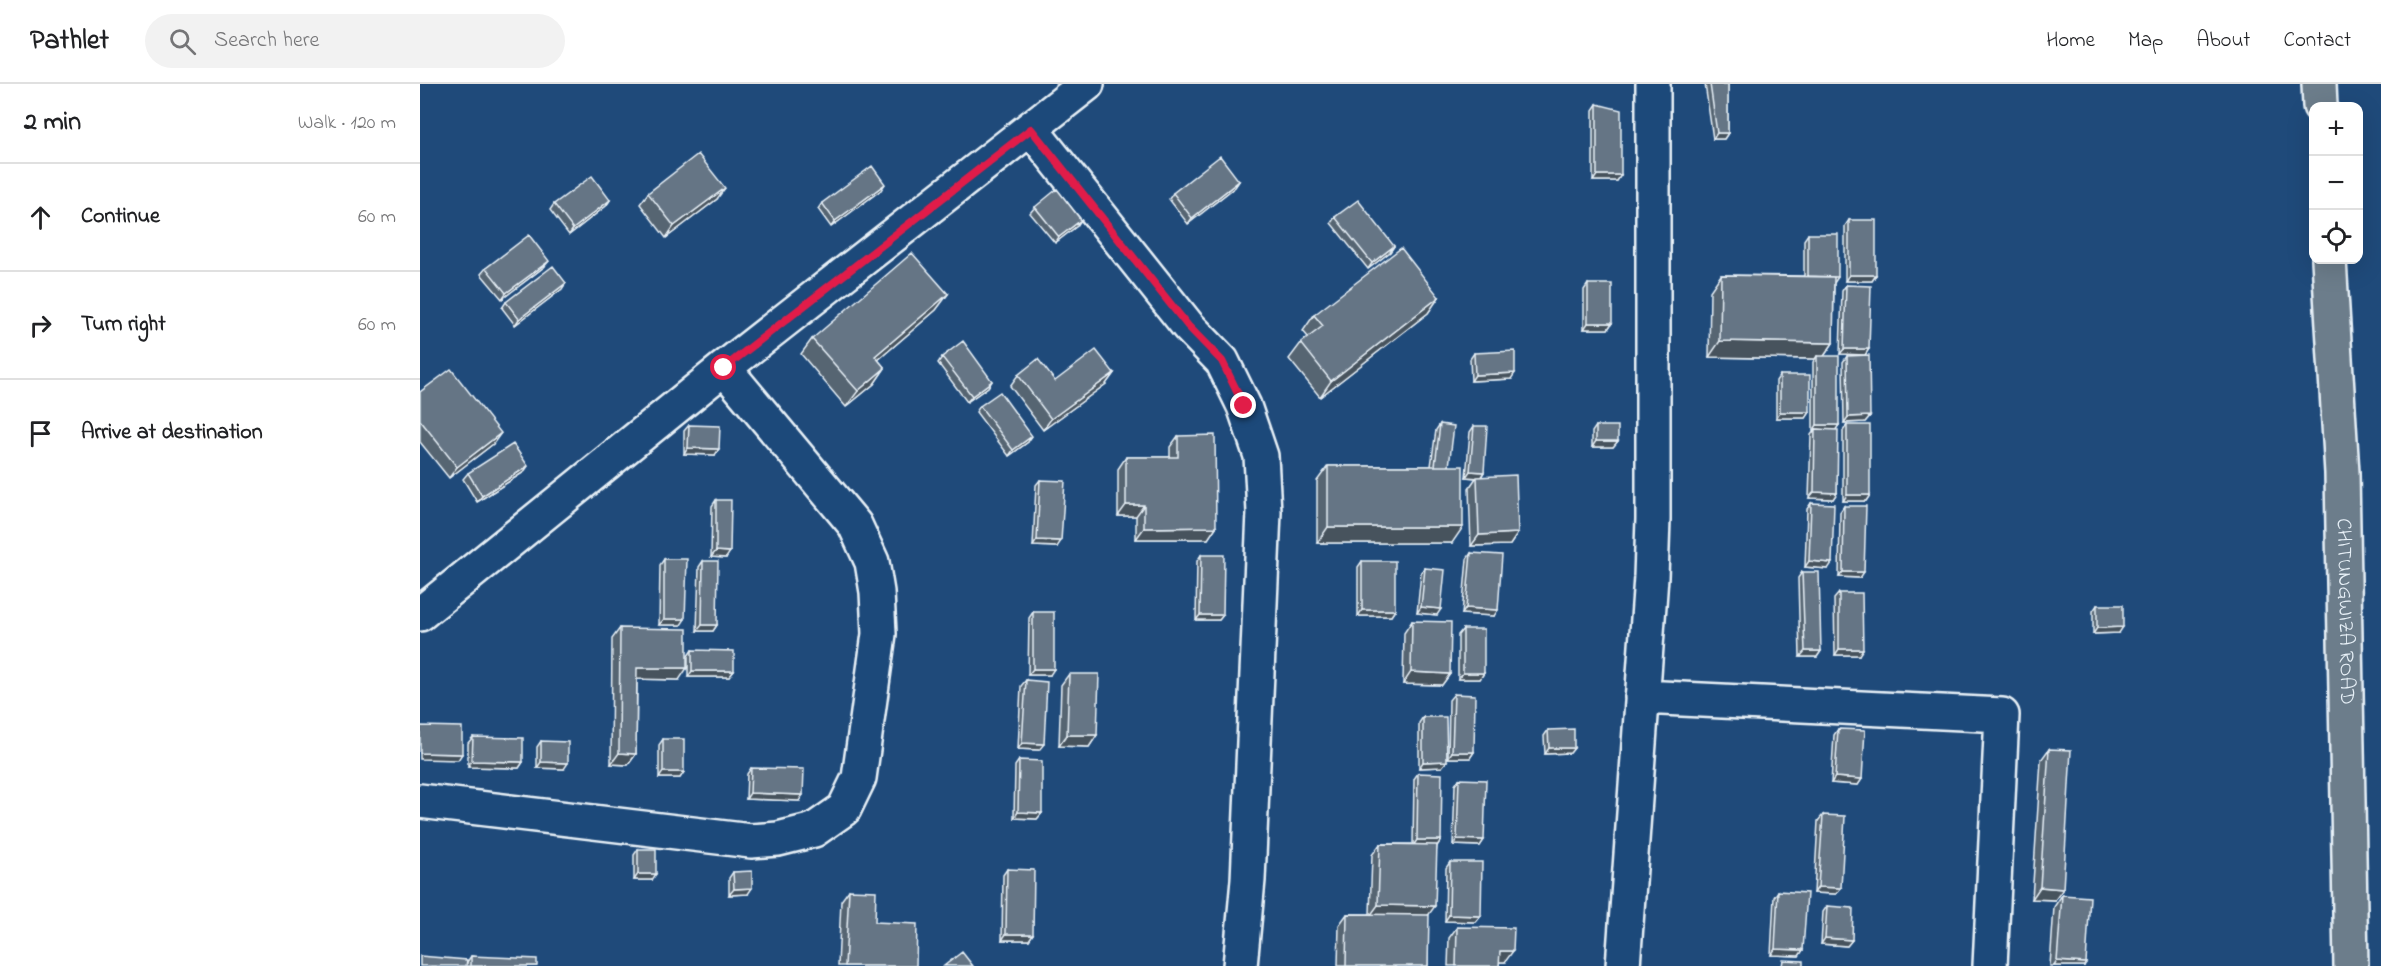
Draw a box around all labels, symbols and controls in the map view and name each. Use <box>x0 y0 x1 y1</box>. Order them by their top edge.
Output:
search box <box>145 14 565 68</box>
text: Pathlet <box>30 21 109 62</box>
icon: search <box>166 25 199 58</box>
text: Search here <box>214 25 319 57</box>
text: Home <box>2046 26 2095 56</box>
text: Map <box>2128 26 2163 56</box>
text: About <box>2196 26 2250 56</box>
text: Contact <box>2283 26 2351 56</box>
map controls <box>2309 102 2363 264</box>
button: + <box>2309 102 2363 156</box>
text: 2 min <box>24 104 81 142</box>
text: Walk · 120 m <box>298 109 396 138</box>
button: − <box>2309 156 2363 210</box>
icon: ahead <box>24 201 57 234</box>
text: Continue <box>81 201 160 233</box>
text: 60 m <box>358 203 396 232</box>
button: locate <box>2309 210 2363 264</box>
icon: right <box>24 309 57 342</box>
text: Turn right <box>81 309 166 341</box>
text: 60 m <box>358 311 396 340</box>
route start <box>710 354 736 380</box>
route end <box>1230 392 1256 418</box>
icon: arrive <box>24 417 57 450</box>
text: Arrive at destination <box>81 417 263 449</box>
street label: CHITUNGWIZA ROAD <box>2328 518 2361 705</box>

